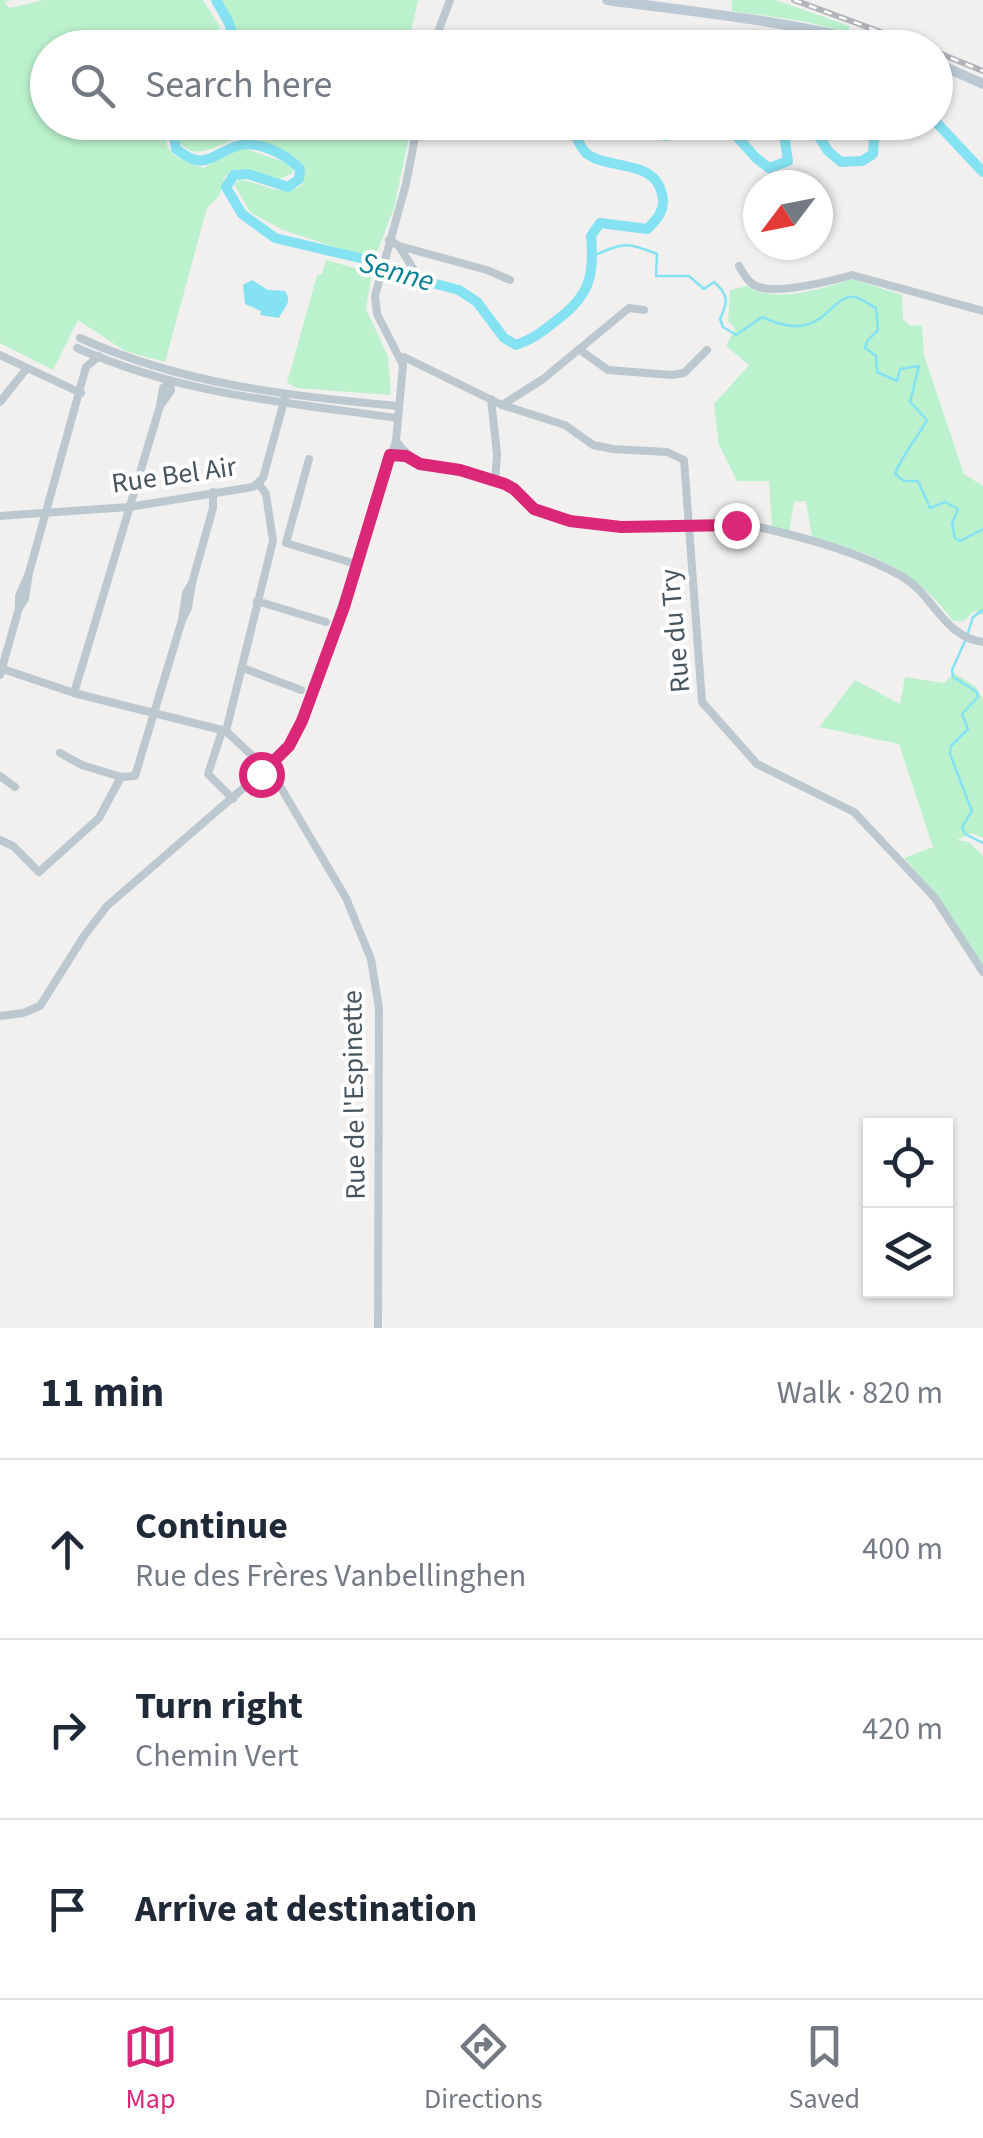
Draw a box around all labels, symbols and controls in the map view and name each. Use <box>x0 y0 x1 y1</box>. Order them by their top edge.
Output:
search box <box>30 30 953 140</box>
icon: search <box>65 58 120 113</box>
text: Search here <box>145 58 332 112</box>
north arrow <box>743 170 833 260</box>
water label: Senne <box>355 241 439 303</box>
street label: Rue Bel Air <box>109 446 239 504</box>
route end <box>714 503 760 549</box>
street label: Rue du Try <box>650 567 700 695</box>
route start <box>239 752 285 798</box>
street label: Rue de l'Espinette <box>332 990 376 1200</box>
map controls <box>863 1118 953 1298</box>
button: locate <box>863 1118 953 1208</box>
button: layers <box>863 1208 953 1298</box>
text: 11 min <box>40 1363 164 1423</box>
text: Walk · 820 m <box>777 1370 943 1416</box>
text: Continue <box>135 1499 288 1553</box>
icon: ahead <box>40 1522 95 1577</box>
text: 400 m <box>862 1526 943 1572</box>
text: Rue des Frères Vanbellinghen <box>135 1553 526 1599</box>
text: Turn right <box>135 1679 303 1733</box>
icon: right <box>40 1702 95 1757</box>
text: 420 m <box>862 1706 943 1752</box>
text: Chemin Vert <box>135 1733 299 1779</box>
icon: arrive <box>40 1882 95 1937</box>
text: Arrive at destination <box>135 1882 477 1936</box>
tab: Map <box>123 2019 178 2119</box>
tab: Directions <box>424 2019 543 2119</box>
tab: Saved <box>789 2019 860 2119</box>

